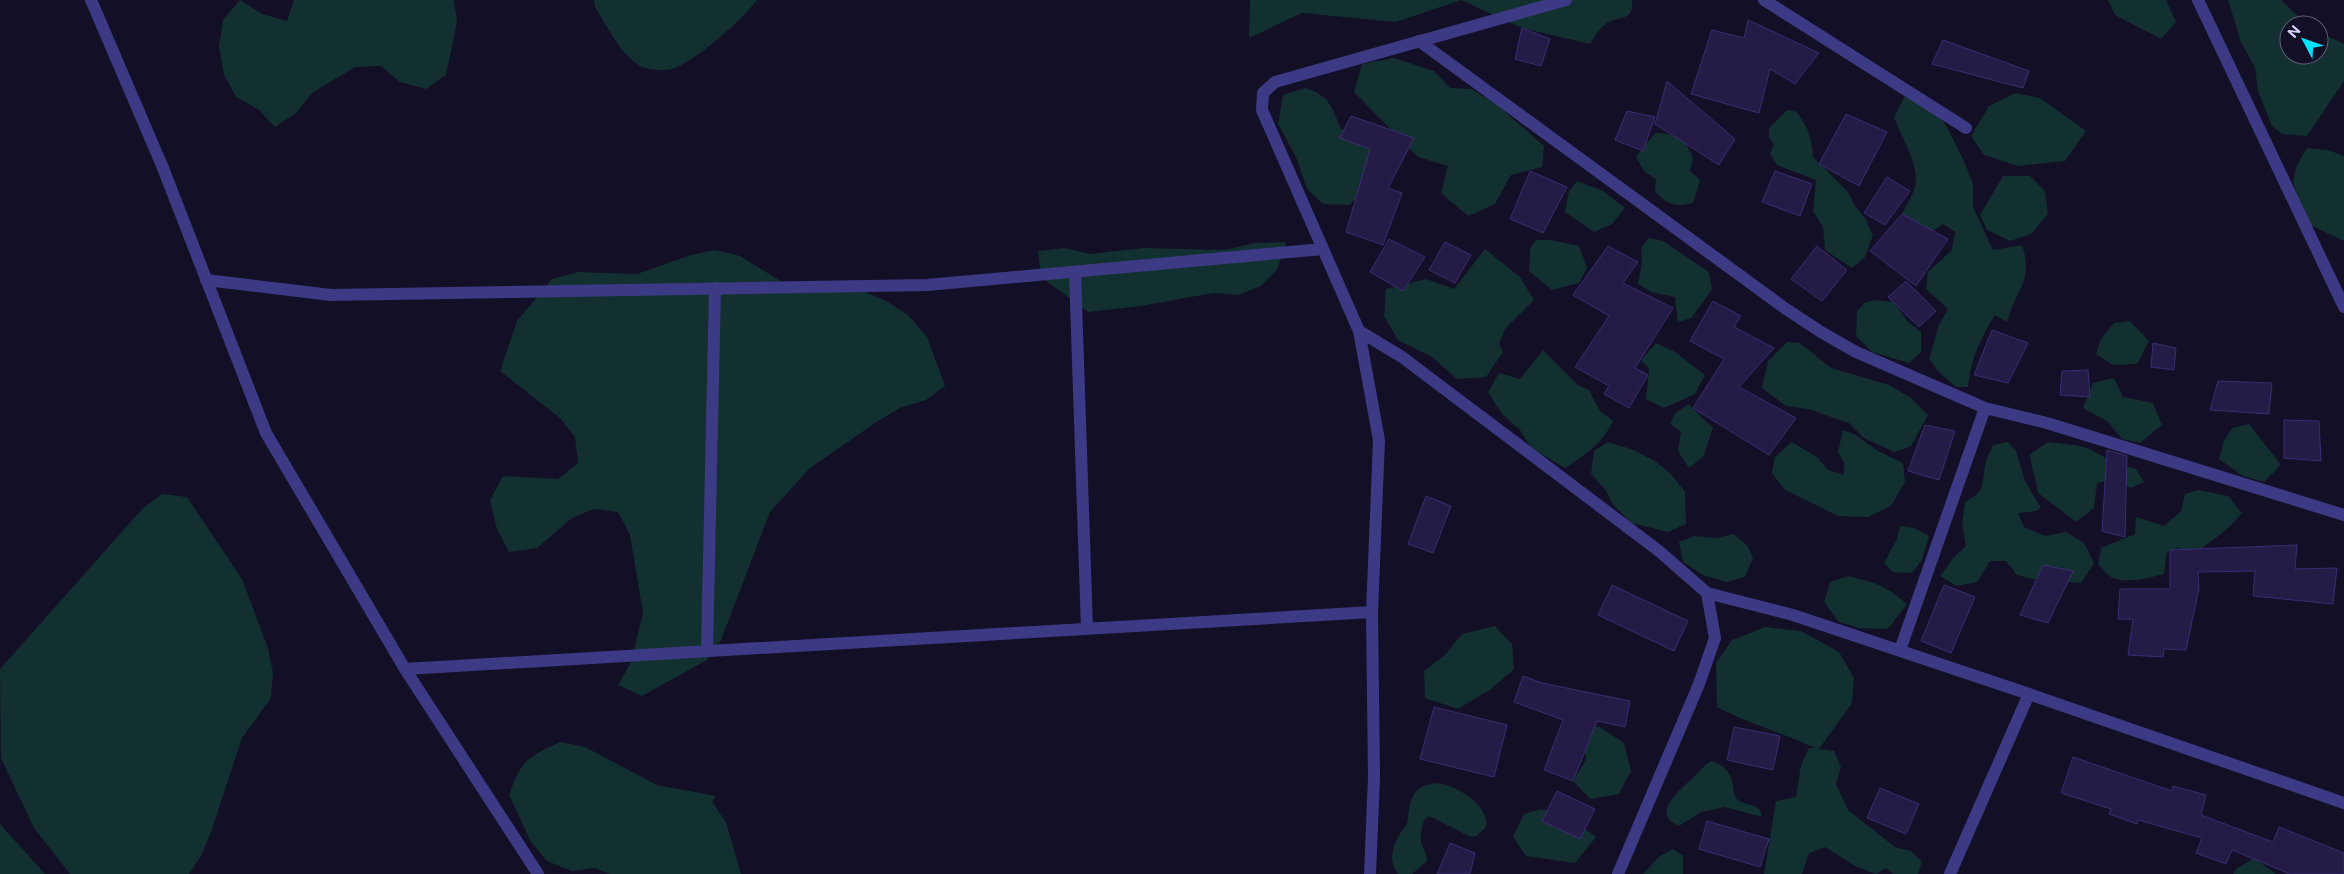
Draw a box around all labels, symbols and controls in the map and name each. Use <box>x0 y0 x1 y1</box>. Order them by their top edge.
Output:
north arrow <box>2279 15 2329 65</box>
text: N <box>2285 22 2304 41</box>

